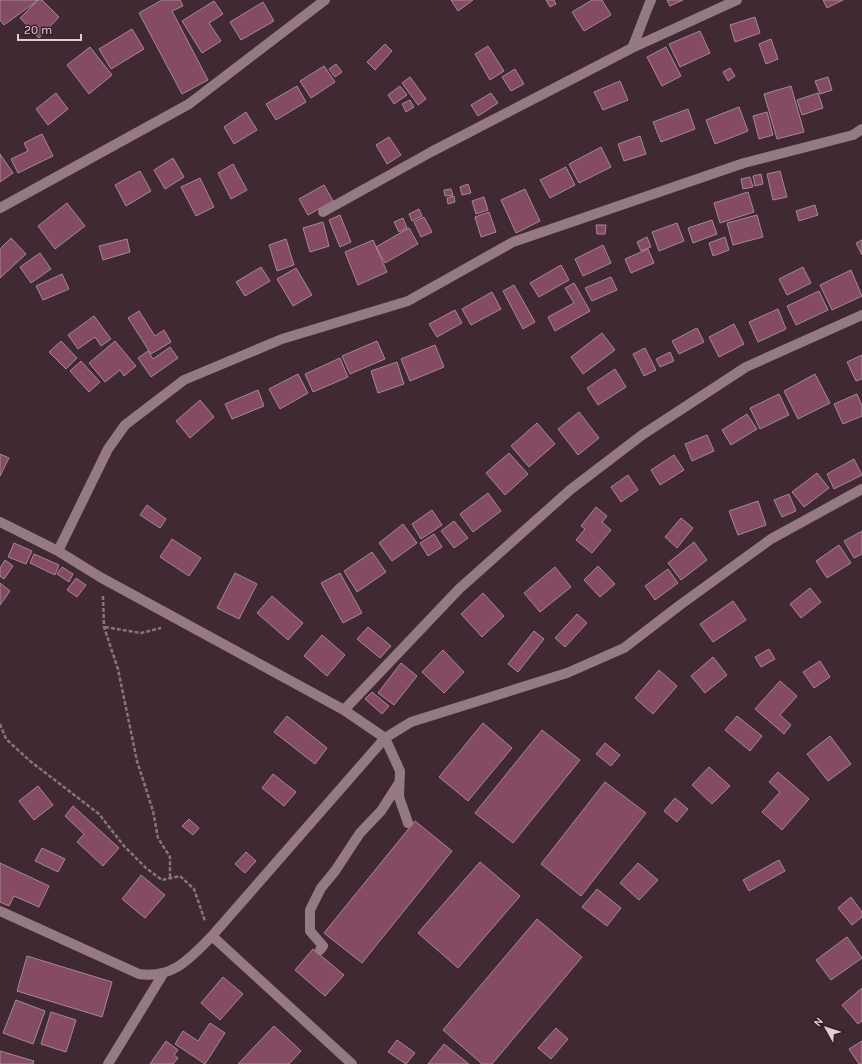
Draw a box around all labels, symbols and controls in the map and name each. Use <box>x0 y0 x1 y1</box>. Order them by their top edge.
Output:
scale bar <box>18 16 81 42</box>
text: 20 m <box>24 23 52 37</box>
north arrow <box>806 1008 846 1048</box>
text: N <box>811 1015 826 1029</box>

